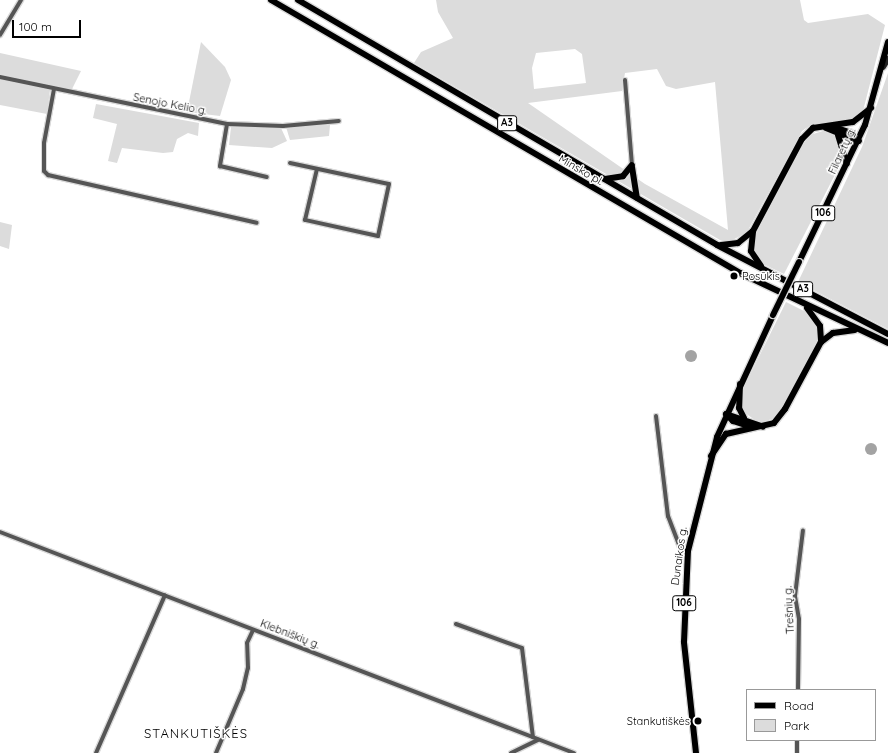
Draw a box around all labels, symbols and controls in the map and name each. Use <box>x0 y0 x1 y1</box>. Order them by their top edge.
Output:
scale bar <box>14 12 83 38</box>
text: 100 m <box>19 19 52 34</box>
street label: Senojo Kelio g. <box>132 90 208 118</box>
road number: A3 <box>497 115 517 131</box>
street label: Filaretų g. <box>825 126 859 176</box>
street label: Minsko pl. <box>556 152 606 188</box>
road number: 106 <box>811 205 835 221</box>
place label: Posūkis <box>742 269 780 283</box>
marker: Posūkis <box>729 271 739 281</box>
road number: A3 <box>793 281 813 297</box>
street label: Dunaikos g. <box>668 526 690 586</box>
street label: Trešnių g. <box>781 586 797 634</box>
road number: 106 <box>672 595 696 611</box>
street label: Klebniškių g. <box>258 617 322 651</box>
legend <box>746 689 876 741</box>
text: Road <box>784 698 814 713</box>
place label: Stankutiškės <box>627 714 690 728</box>
marker: Stankutiškės <box>693 716 703 726</box>
text: Park <box>784 718 809 733</box>
district label: STANKUTIŠKĖS <box>144 725 248 741</box>

